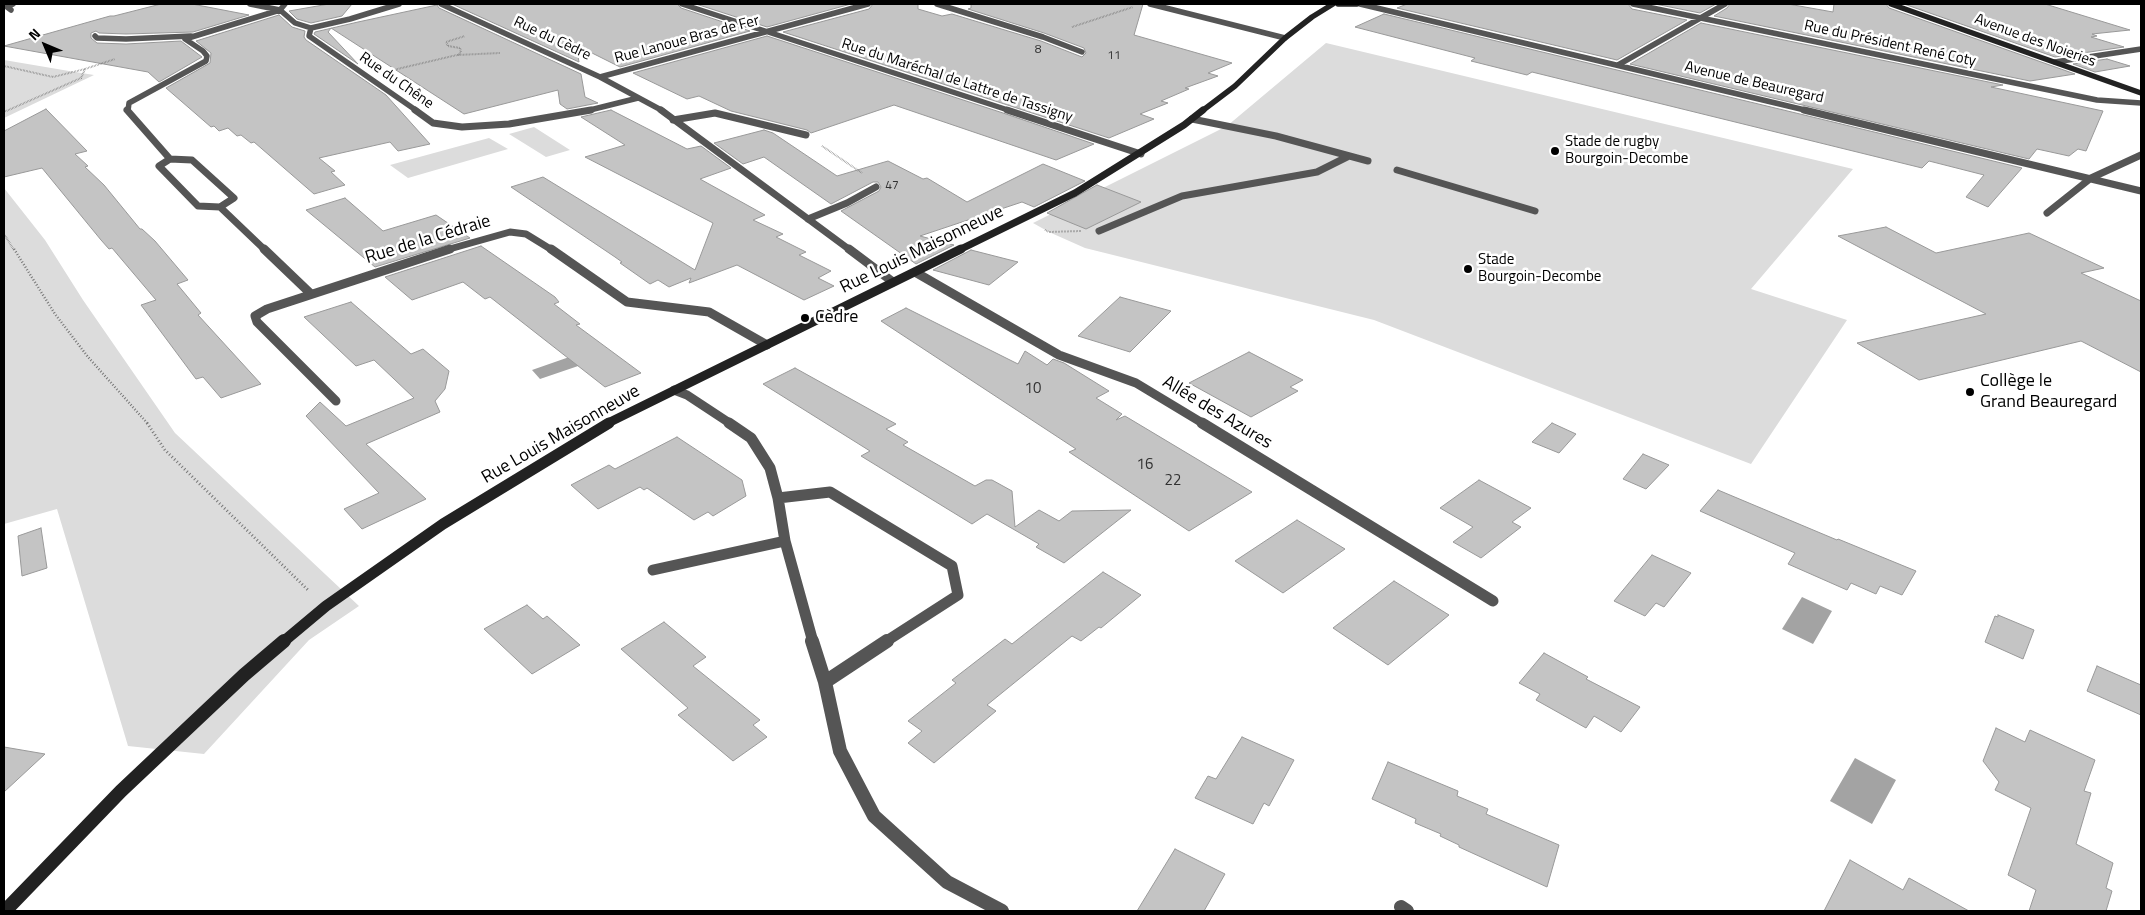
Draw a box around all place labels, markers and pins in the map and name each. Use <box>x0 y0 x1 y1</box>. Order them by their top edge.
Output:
place label: Stade de rugby Bourgoin-Decombe <box>1565 133 1688 168</box>
marker: Stade de rugby Bourgoin-Decombe <box>1549 145 1561 157</box>
place label: Stade Bourgoin-Decombe <box>1478 251 1601 286</box>
marker: Stade Bourgoin-Decombe <box>1462 263 1474 275</box>
place label: Cèdre <box>815 307 858 329</box>
marker: Cèdre <box>799 312 811 324</box>
place label: Collège le Grand Beauregard <box>1980 371 2117 414</box>
marker: Collège le Grand Beauregard <box>1964 386 1976 398</box>

